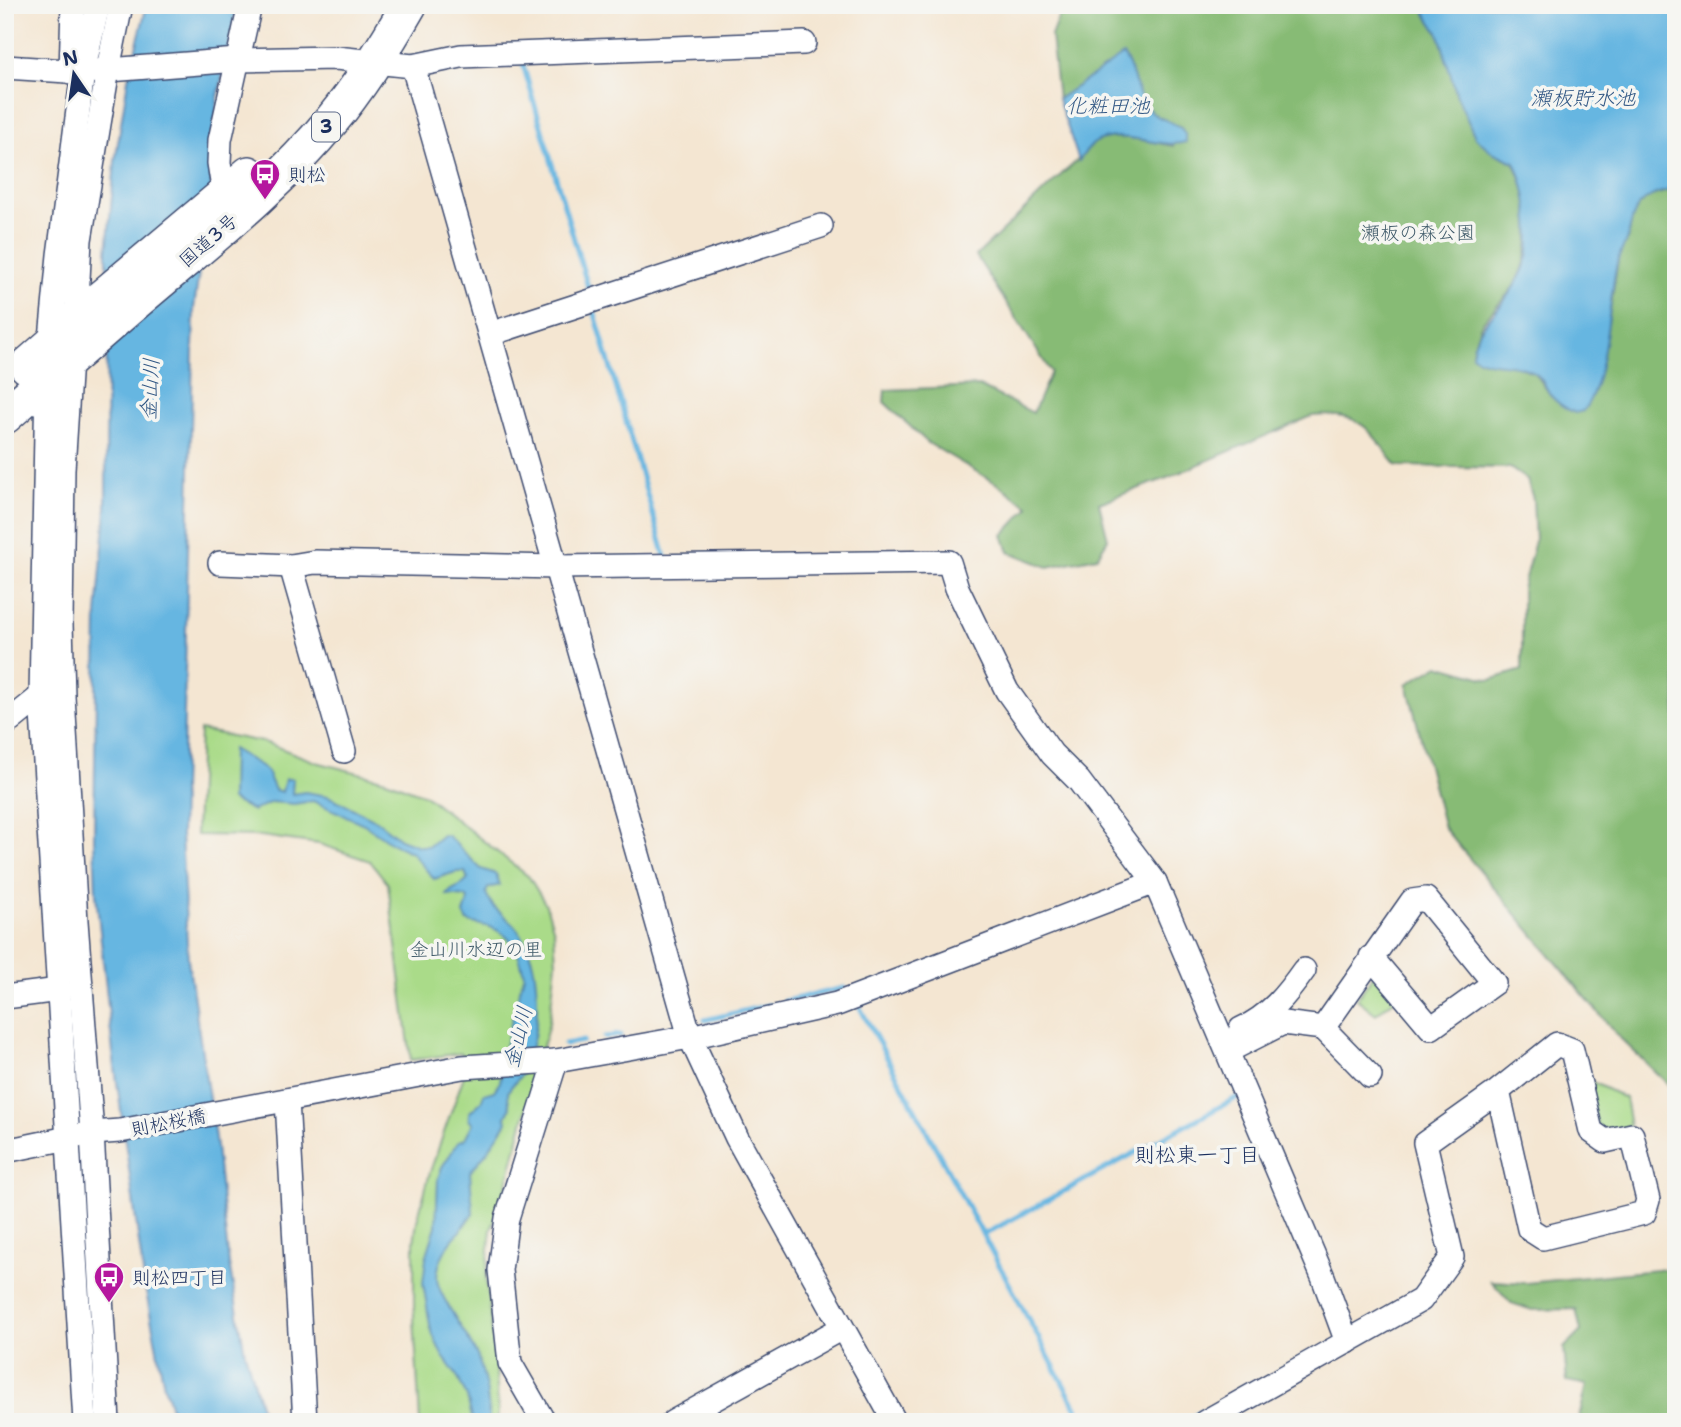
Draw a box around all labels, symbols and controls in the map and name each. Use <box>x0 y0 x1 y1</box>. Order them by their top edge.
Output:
north arrow <box>38 38 108 108</box>
text: N <box>60 44 80 72</box>
water label: 瀬板貯水池 <box>1531 84 1636 112</box>
water label: 化粧田池 <box>1066 92 1151 120</box>
road number: 3 <box>312 112 340 142</box>
bus stop icon: 則松 <box>248 157 282 201</box>
place label: 則松 <box>288 162 326 187</box>
street label: 国道3号 <box>174 208 243 273</box>
park label: 瀬板の森公園 <box>1361 220 1475 245</box>
water label: 金山川 <box>134 357 166 421</box>
park label: 金山川水辺の里 <box>409 937 543 962</box>
water label: 金山川 <box>497 1003 539 1071</box>
street label: 則松桜橋 <box>128 1103 208 1142</box>
district label: 則松東一丁目 <box>1134 1141 1260 1169</box>
bus stop icon: 則松四丁目 <box>92 1260 126 1304</box>
place label: 則松四丁目 <box>132 1265 227 1290</box>

